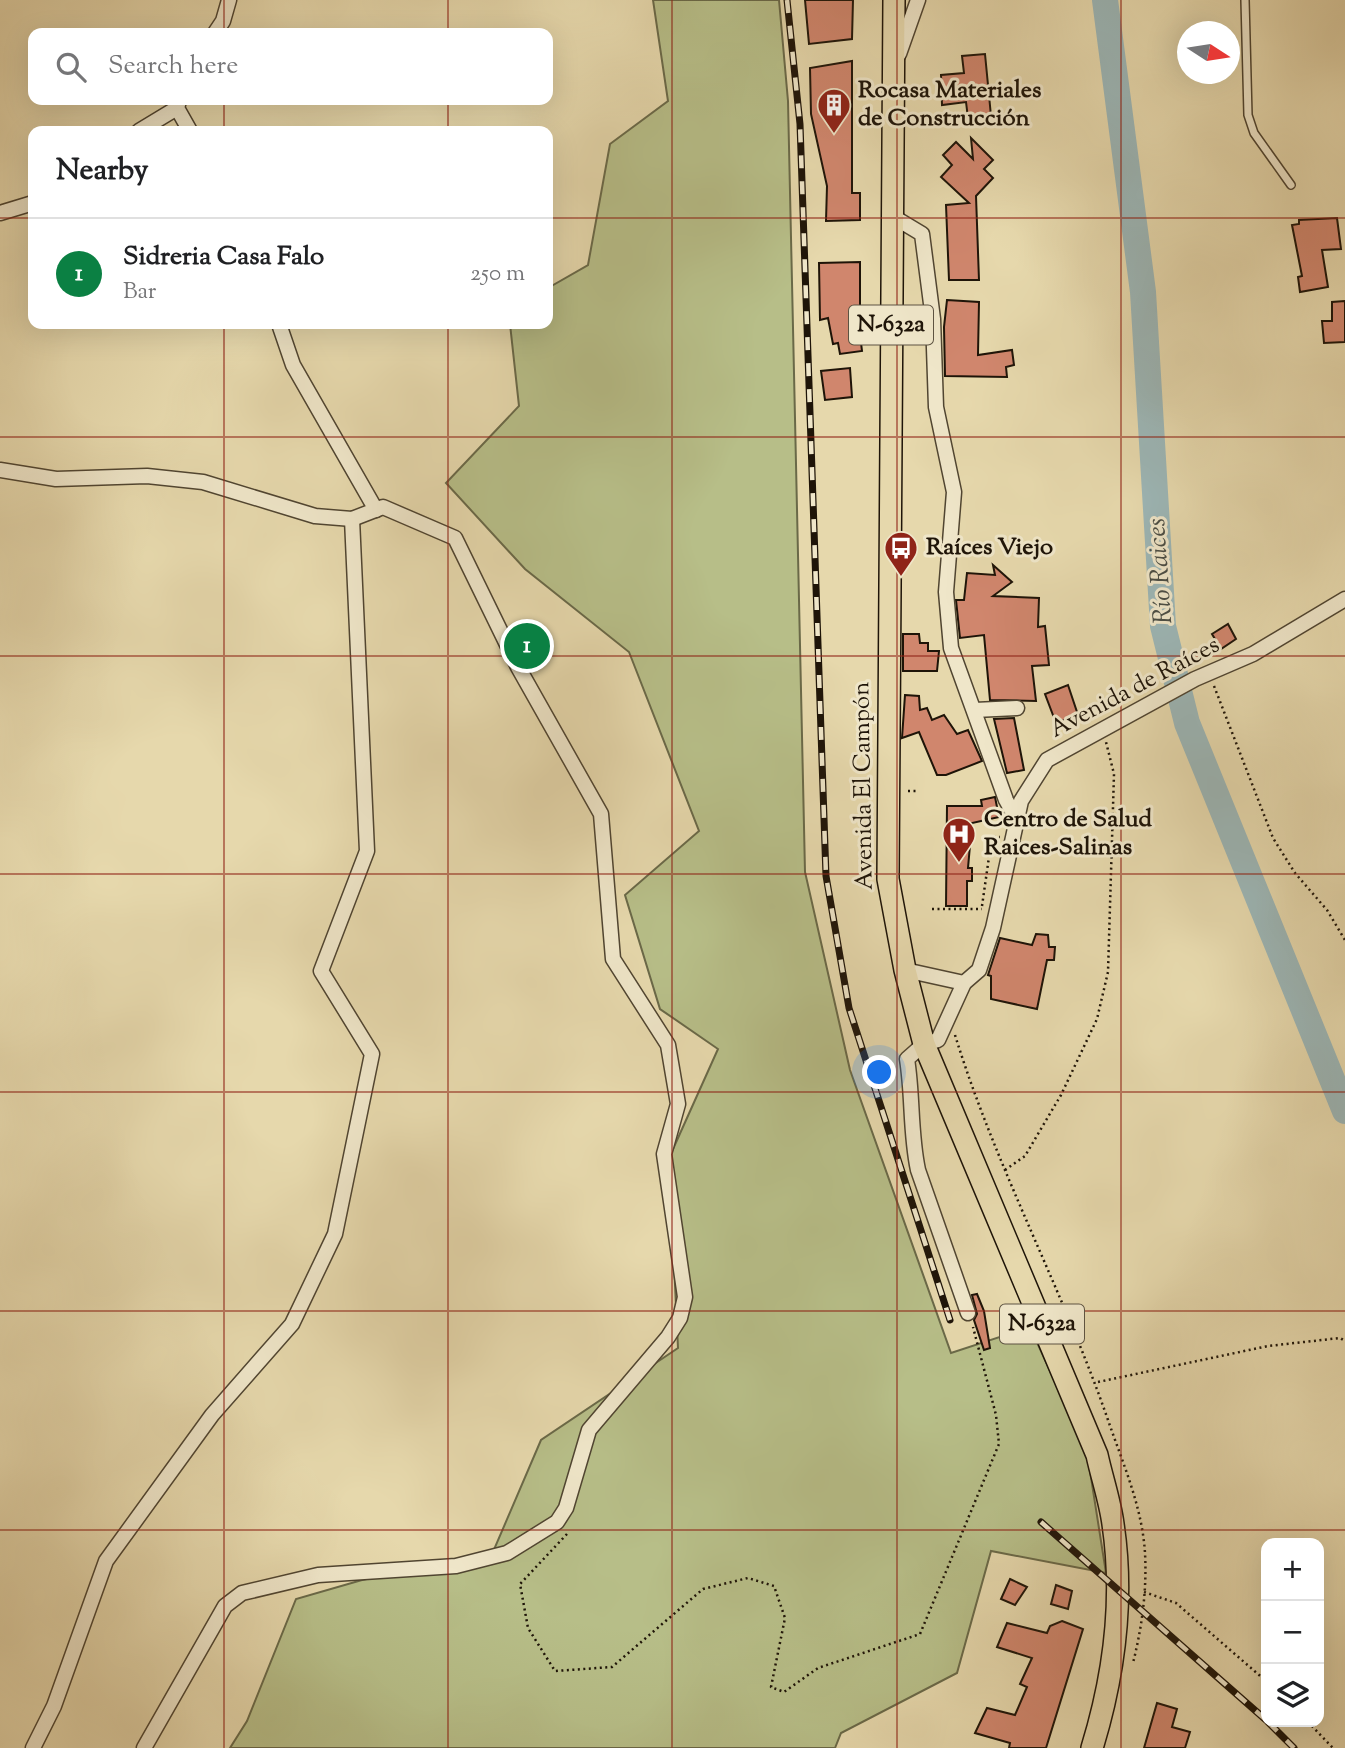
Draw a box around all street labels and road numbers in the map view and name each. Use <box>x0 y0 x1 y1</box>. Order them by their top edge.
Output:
road number: N-632a <box>849 306 933 344</box>
street label: Avenida de Raíces <box>1044 629 1226 747</box>
street label: Avenida El Campón <box>845 681 883 891</box>
road number: N-632a <box>1000 1304 1084 1344</box>

